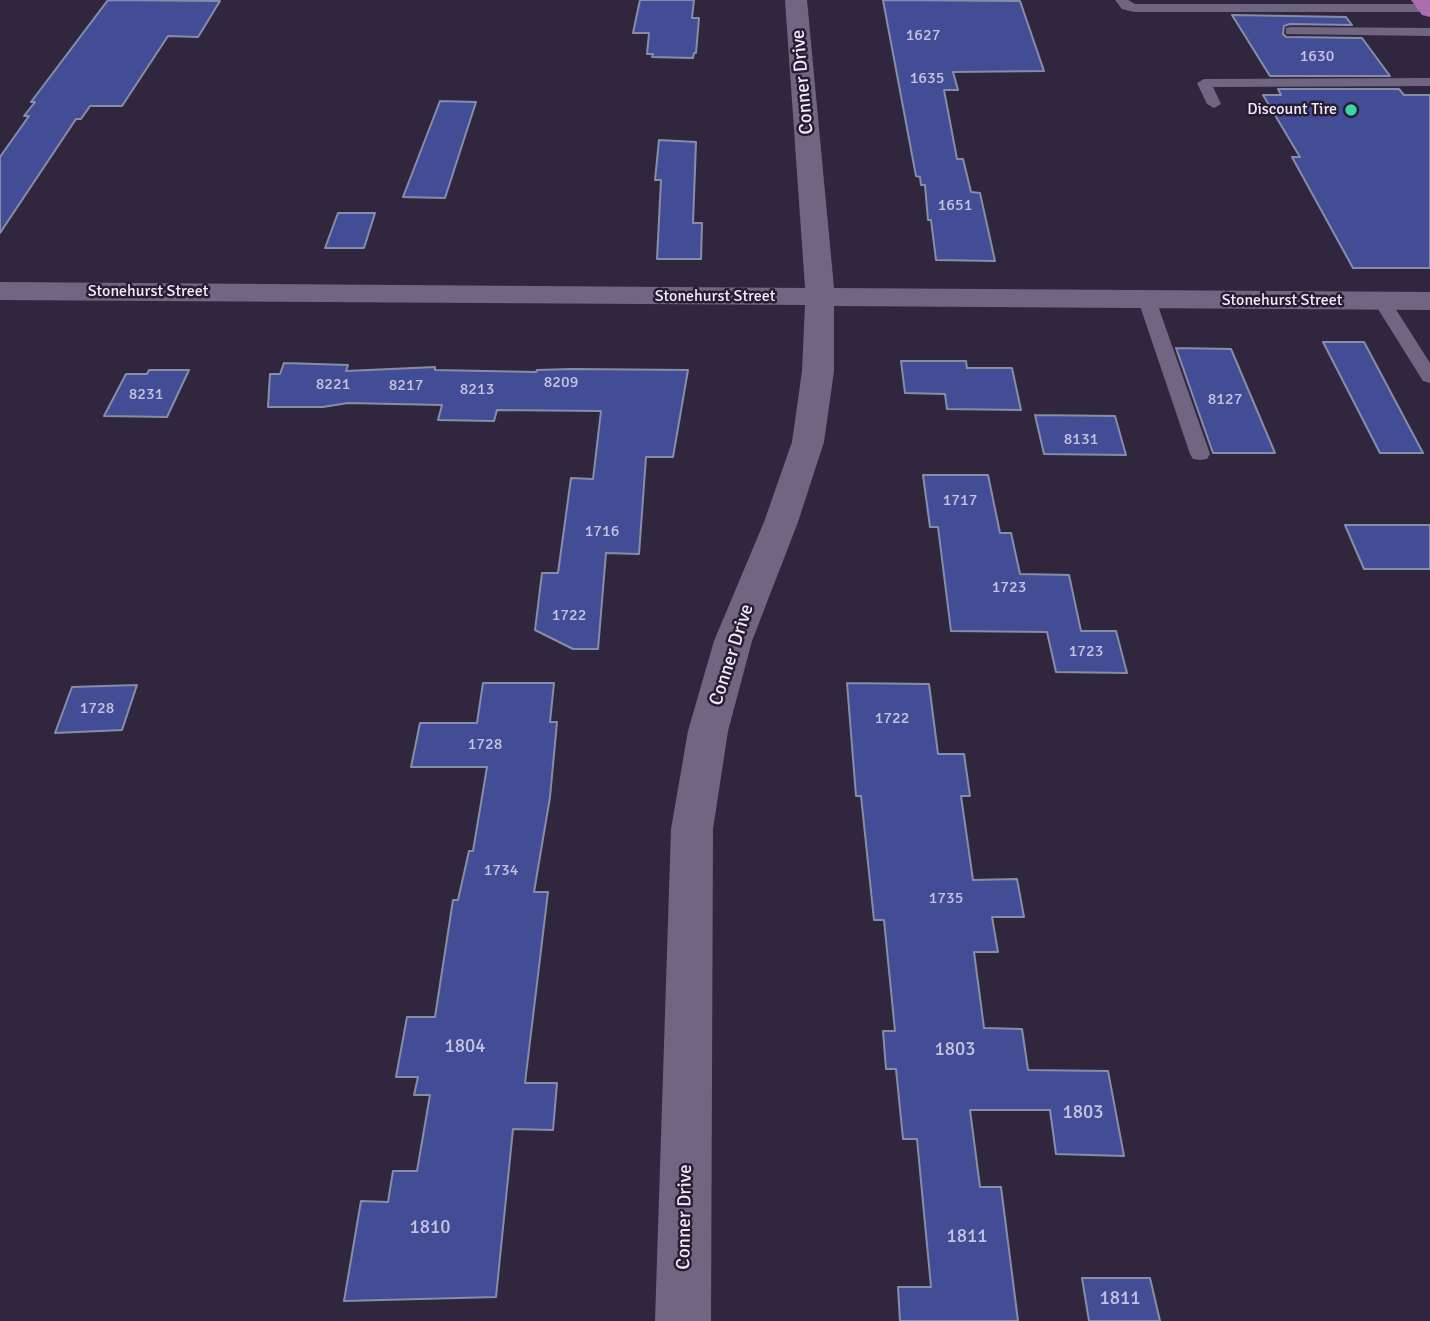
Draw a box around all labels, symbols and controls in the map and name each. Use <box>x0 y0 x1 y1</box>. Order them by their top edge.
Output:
house number: 1627 <box>906 26 940 46</box>
street label: Conner Drive <box>787 29 819 135</box>
house number: 1630 <box>1300 47 1334 67</box>
house number: 1635 <box>910 69 944 89</box>
place label: Discount Tire <box>1247 100 1337 120</box>
marker: Discount Tire <box>1343 102 1359 118</box>
house number: 1651 <box>938 196 972 216</box>
street label: Stonehurst Street <box>88 282 208 302</box>
street label: Stonehurst Street <box>655 287 775 307</box>
street label: Stonehurst Street <box>1222 291 1342 311</box>
house number: 8209 <box>544 373 578 393</box>
house number: 8221 <box>316 375 350 395</box>
house number: 8217 <box>389 376 423 396</box>
house number: 8213 <box>460 380 494 400</box>
house number: 8231 <box>129 385 163 405</box>
house number: 8127 <box>1208 390 1242 410</box>
house number: 8131 <box>1064 430 1098 450</box>
house number: 1717 <box>943 491 977 511</box>
house number: 1716 <box>585 522 619 542</box>
house number: 1723 <box>992 578 1026 598</box>
street label: Conner Drive <box>705 601 759 709</box>
house number: 1722 <box>552 606 586 626</box>
house number: 1723 <box>1069 642 1103 662</box>
house number: 1728 <box>80 699 114 719</box>
house number: 1722 <box>875 709 909 729</box>
house number: 1728 <box>468 735 502 755</box>
house number: 1734 <box>484 861 518 881</box>
house number: 1735 <box>929 889 963 909</box>
house number: 1804 <box>444 1036 486 1058</box>
house number: 1803 <box>934 1039 976 1061</box>
house number: 1803 <box>1062 1102 1104 1124</box>
street label: Conner Drive <box>673 1164 697 1270</box>
house number: 1810 <box>409 1217 451 1239</box>
house number: 1811 <box>946 1226 988 1248</box>
house number: 1811 <box>1099 1288 1141 1310</box>

